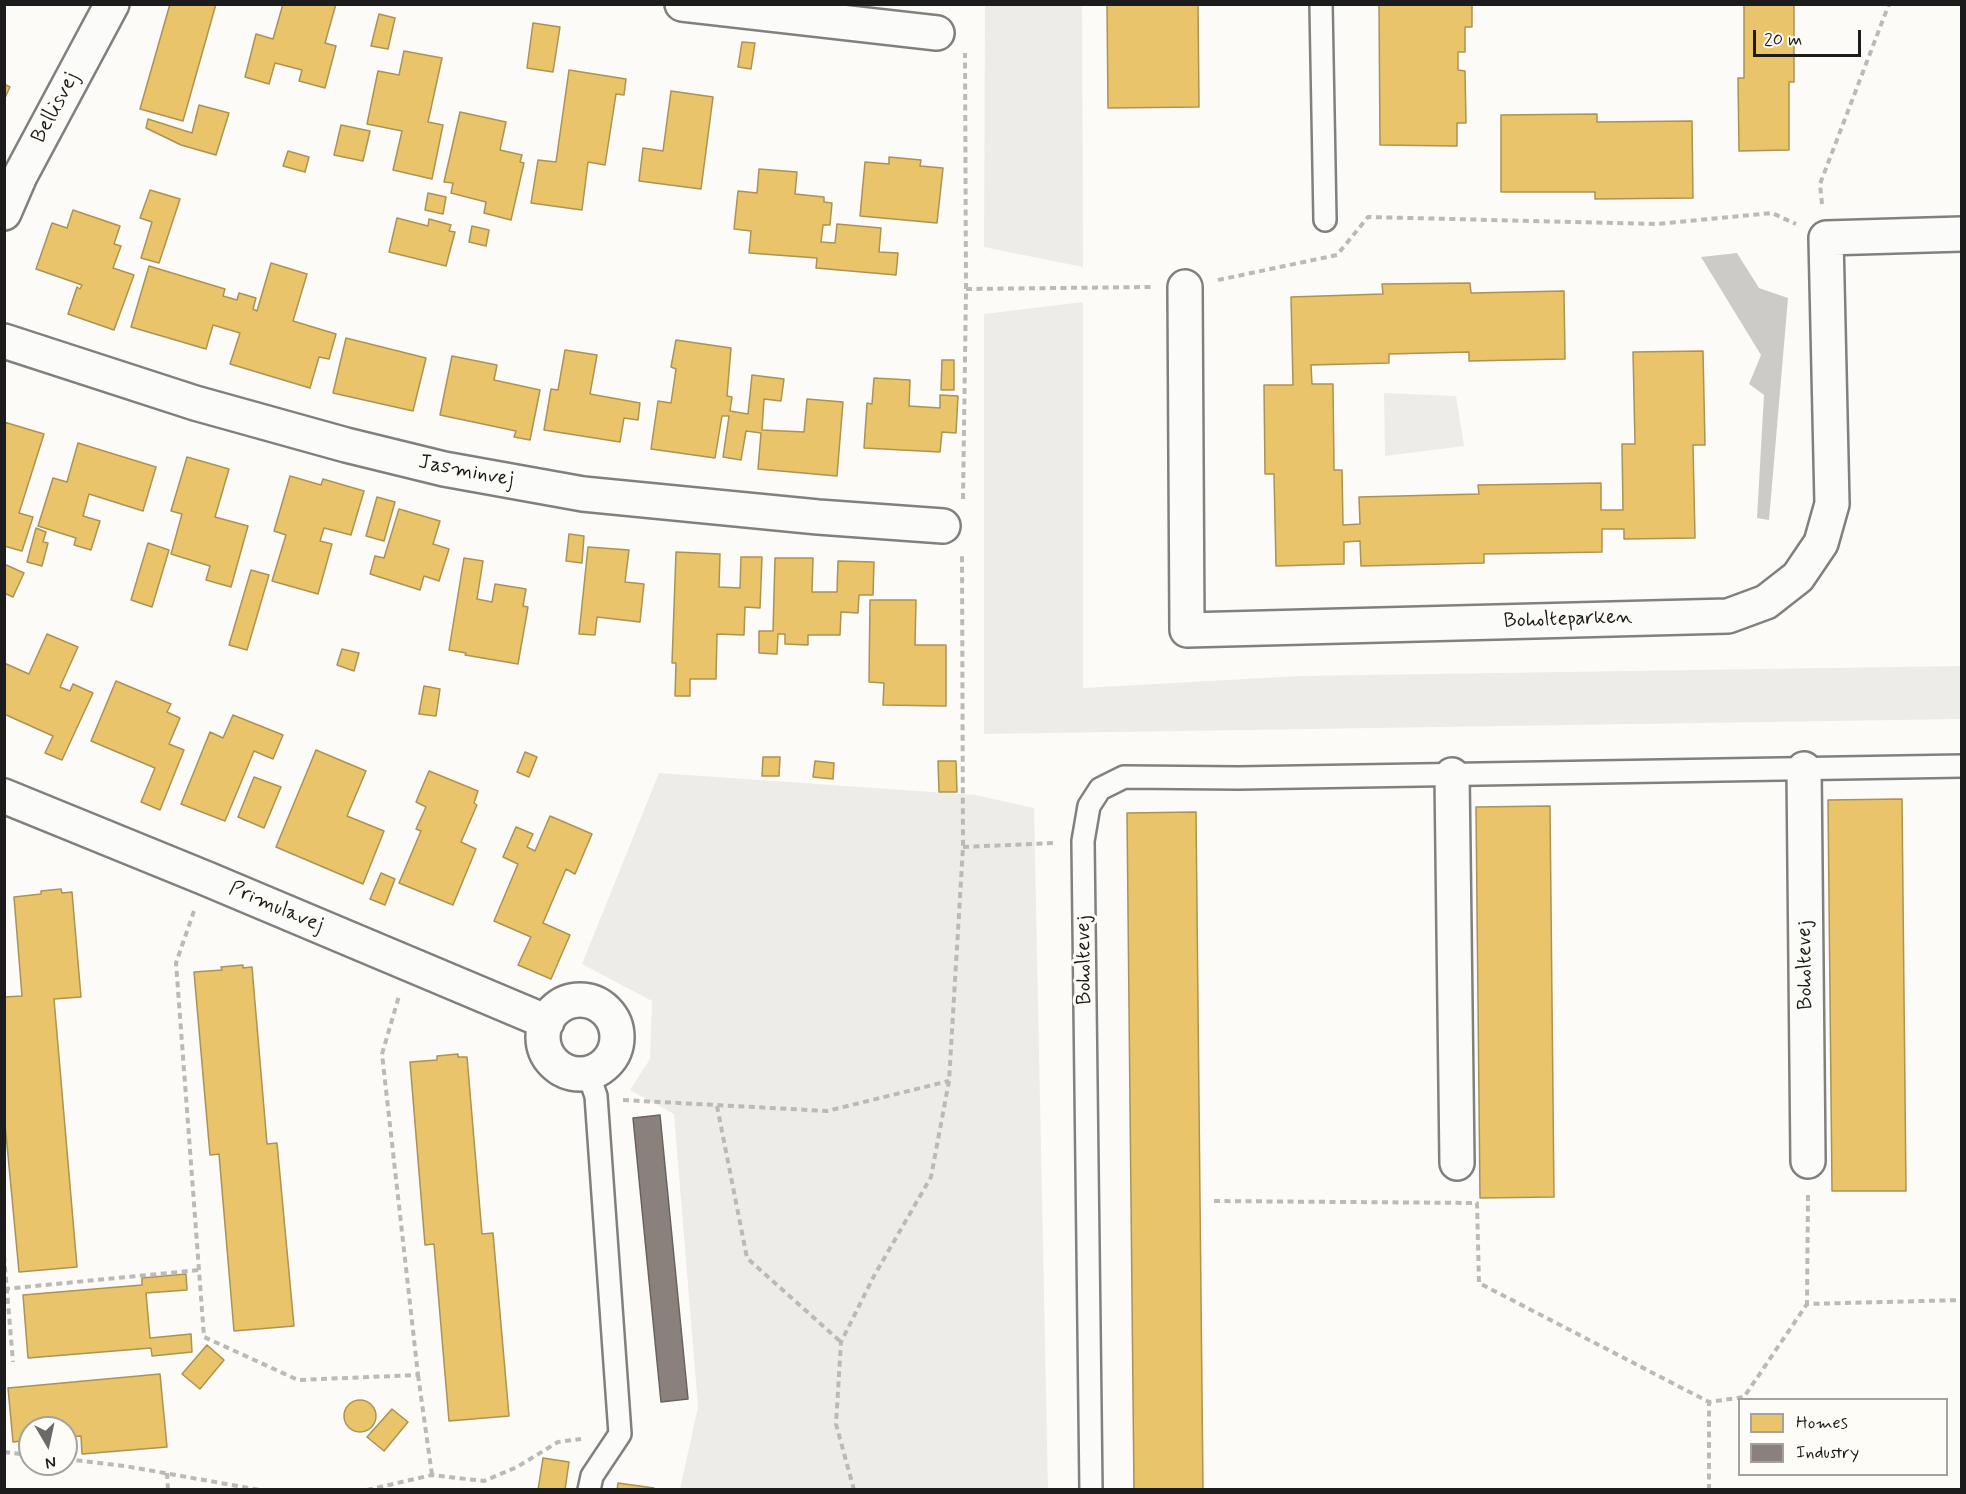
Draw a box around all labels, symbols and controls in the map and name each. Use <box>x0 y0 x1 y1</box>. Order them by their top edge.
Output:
scale bar <box>1756 18 1864 56</box>
text: 20 m <box>1764 28 1802 52</box>
street label: Bellisvej <box>27 68 85 148</box>
street label: Jasminvej <box>416 450 516 494</box>
street label: Boholteparken <box>1503 605 1633 635</box>
street label: Primulavej <box>225 877 327 939</box>
street label: Boholtevej <box>1072 915 1098 1005</box>
street label: Boholtevej <box>1793 920 1819 1010</box>
legend <box>1738 1398 1948 1476</box>
text: Homes <box>1796 1411 1848 1435</box>
north arrow <box>18 1416 78 1476</box>
text: Industry <box>1796 1441 1859 1465</box>
text: N <box>44 1451 57 1474</box>

